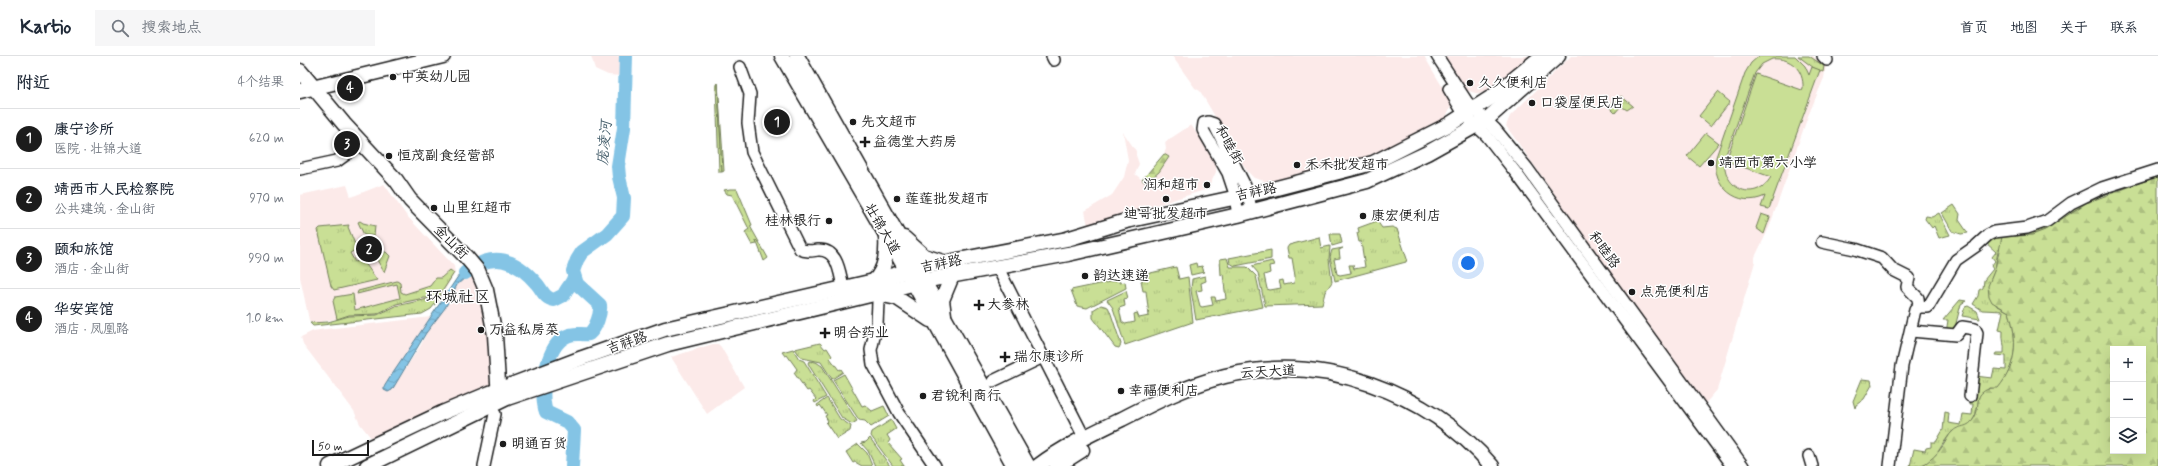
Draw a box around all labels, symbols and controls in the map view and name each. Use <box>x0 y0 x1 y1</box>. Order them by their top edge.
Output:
search box <box>95 10 375 46</box>
text: Kartio <box>20 15 71 40</box>
icon: search <box>109 17 131 39</box>
text: 搜索地点 <box>141 18 201 38</box>
text: 首页 <box>1960 19 1988 37</box>
text: 地图 <box>2010 19 2038 37</box>
text: 关于 <box>2060 19 2088 37</box>
text: 联系 <box>2110 19 2138 37</box>
place label: 中英幼儿园 <box>401 68 471 86</box>
text: 附近 <box>16 72 50 94</box>
marker: 中英幼儿园 <box>388 72 398 82</box>
pin: 4 <box>337 73 363 103</box>
text: 4个结果 <box>237 74 284 91</box>
place label: 久久便利店 <box>1478 74 1548 92</box>
marker: 久久便利店 <box>1465 78 1475 88</box>
place label: 口袋屋便民店 <box>1540 94 1624 112</box>
marker: 口袋屋便民店 <box>1527 98 1537 108</box>
pin: 1 <box>764 107 790 137</box>
place label: 先文超市 <box>861 113 917 131</box>
water label: 庞凌河 <box>593 117 617 166</box>
marker: 先文超市 <box>848 117 858 127</box>
text: 康宁诊所 <box>54 120 114 140</box>
street label: 和睦街 <box>1211 122 1247 168</box>
pin: 3 <box>334 129 360 159</box>
text: 1 <box>26 130 32 147</box>
text: 620 m <box>249 130 284 147</box>
place label: 益德堂大药房 <box>873 133 957 151</box>
marker: 益德堂大药房 <box>860 137 870 147</box>
text: 医院 · 壮锦大道 <box>54 141 142 158</box>
place label: 恒茂副食经营部 <box>397 147 495 165</box>
marker: 恒茂副食经营部 <box>384 151 394 161</box>
place label: 靖西市第六小学 <box>1719 154 1817 172</box>
place label: 禾禾批发超市 <box>1305 156 1389 174</box>
marker: 靖西市第六小学 <box>1706 158 1716 168</box>
marker: 禾禾批发超市 <box>1292 160 1302 170</box>
place label: 润和超市 <box>1143 176 1199 194</box>
street label: 吉祥路 <box>1234 179 1278 205</box>
text: 靖西市人民检察院 <box>54 180 174 200</box>
marker: 润和超市 <box>1202 180 1212 190</box>
text: 2 <box>26 190 32 207</box>
text: 970 m <box>249 190 284 207</box>
place label: 莲莲批发超市 <box>905 190 989 208</box>
marker: 莲莲批发超市 <box>892 194 902 204</box>
marker: 迪哥批发超市 <box>1161 194 1171 204</box>
place label: 山里红超市 <box>442 199 512 217</box>
street label: 壮锦大道 <box>860 200 904 258</box>
text: 公共建筑 · 金山街 <box>54 201 155 218</box>
marker: 山里红超市 <box>429 203 439 213</box>
place label: 迪哥批发超市 <box>1124 205 1208 223</box>
place label: 康宏便利店 <box>1371 207 1441 225</box>
marker: 康宏便利店 <box>1358 211 1368 221</box>
place label: 桂林银行 <box>765 212 821 230</box>
marker: 桂林银行 <box>824 216 834 226</box>
street label: 金山街 <box>430 221 472 263</box>
street label: 和睦路 <box>1584 228 1624 272</box>
pin: 2 <box>356 234 382 264</box>
text: 颐和旅馆 <box>54 240 114 260</box>
text: 3 <box>26 250 32 267</box>
text: 990 m <box>248 250 284 267</box>
street label: 吉祥路 <box>919 251 963 277</box>
your location <box>1458 253 1478 273</box>
text: 酒店 · 金山街 <box>54 261 129 278</box>
place label: 韵达速递 <box>1093 267 1149 285</box>
marker: 韵达速递 <box>1080 271 1090 281</box>
place label: 点亮便利店 <box>1640 283 1710 301</box>
district label: 环城社区 <box>426 287 490 308</box>
marker: 点亮便利店 <box>1627 287 1637 297</box>
place label: 大参林 <box>987 296 1030 314</box>
text: 华安宾馆 <box>54 300 114 320</box>
marker: 大参林 <box>974 300 984 310</box>
text: 4 <box>25 310 33 327</box>
text: 1.0 km <box>246 310 284 327</box>
text: 酒店 · 凤凰路 <box>54 321 129 338</box>
place label: 万益私房菜 <box>489 321 559 339</box>
place label: 明合药业 <box>833 324 889 342</box>
marker: 万益私房菜 <box>476 325 486 335</box>
street label: 吉祥路 <box>604 328 650 358</box>
marker: 明合药业 <box>820 328 830 338</box>
map controls <box>2110 346 2146 454</box>
button: + <box>2110 346 2146 382</box>
place label: 瑞尔康诊所 <box>1013 348 1084 366</box>
marker: 瑞尔康诊所 <box>999 351 1011 363</box>
street label: 云天大道 <box>1240 362 1296 382</box>
place label: 幸福便利店 <box>1129 382 1199 400</box>
button: − <box>2110 382 2146 418</box>
marker: 幸福便利店 <box>1116 386 1126 396</box>
place label: 君锐利商行 <box>931 387 1001 405</box>
marker: 君锐利商行 <box>918 391 928 401</box>
button: layers <box>2110 418 2146 454</box>
place label: 明通百货 <box>511 435 567 453</box>
scale bar <box>312 438 369 457</box>
marker: 明通百货 <box>498 439 508 449</box>
text: 50 m <box>318 440 343 454</box>

